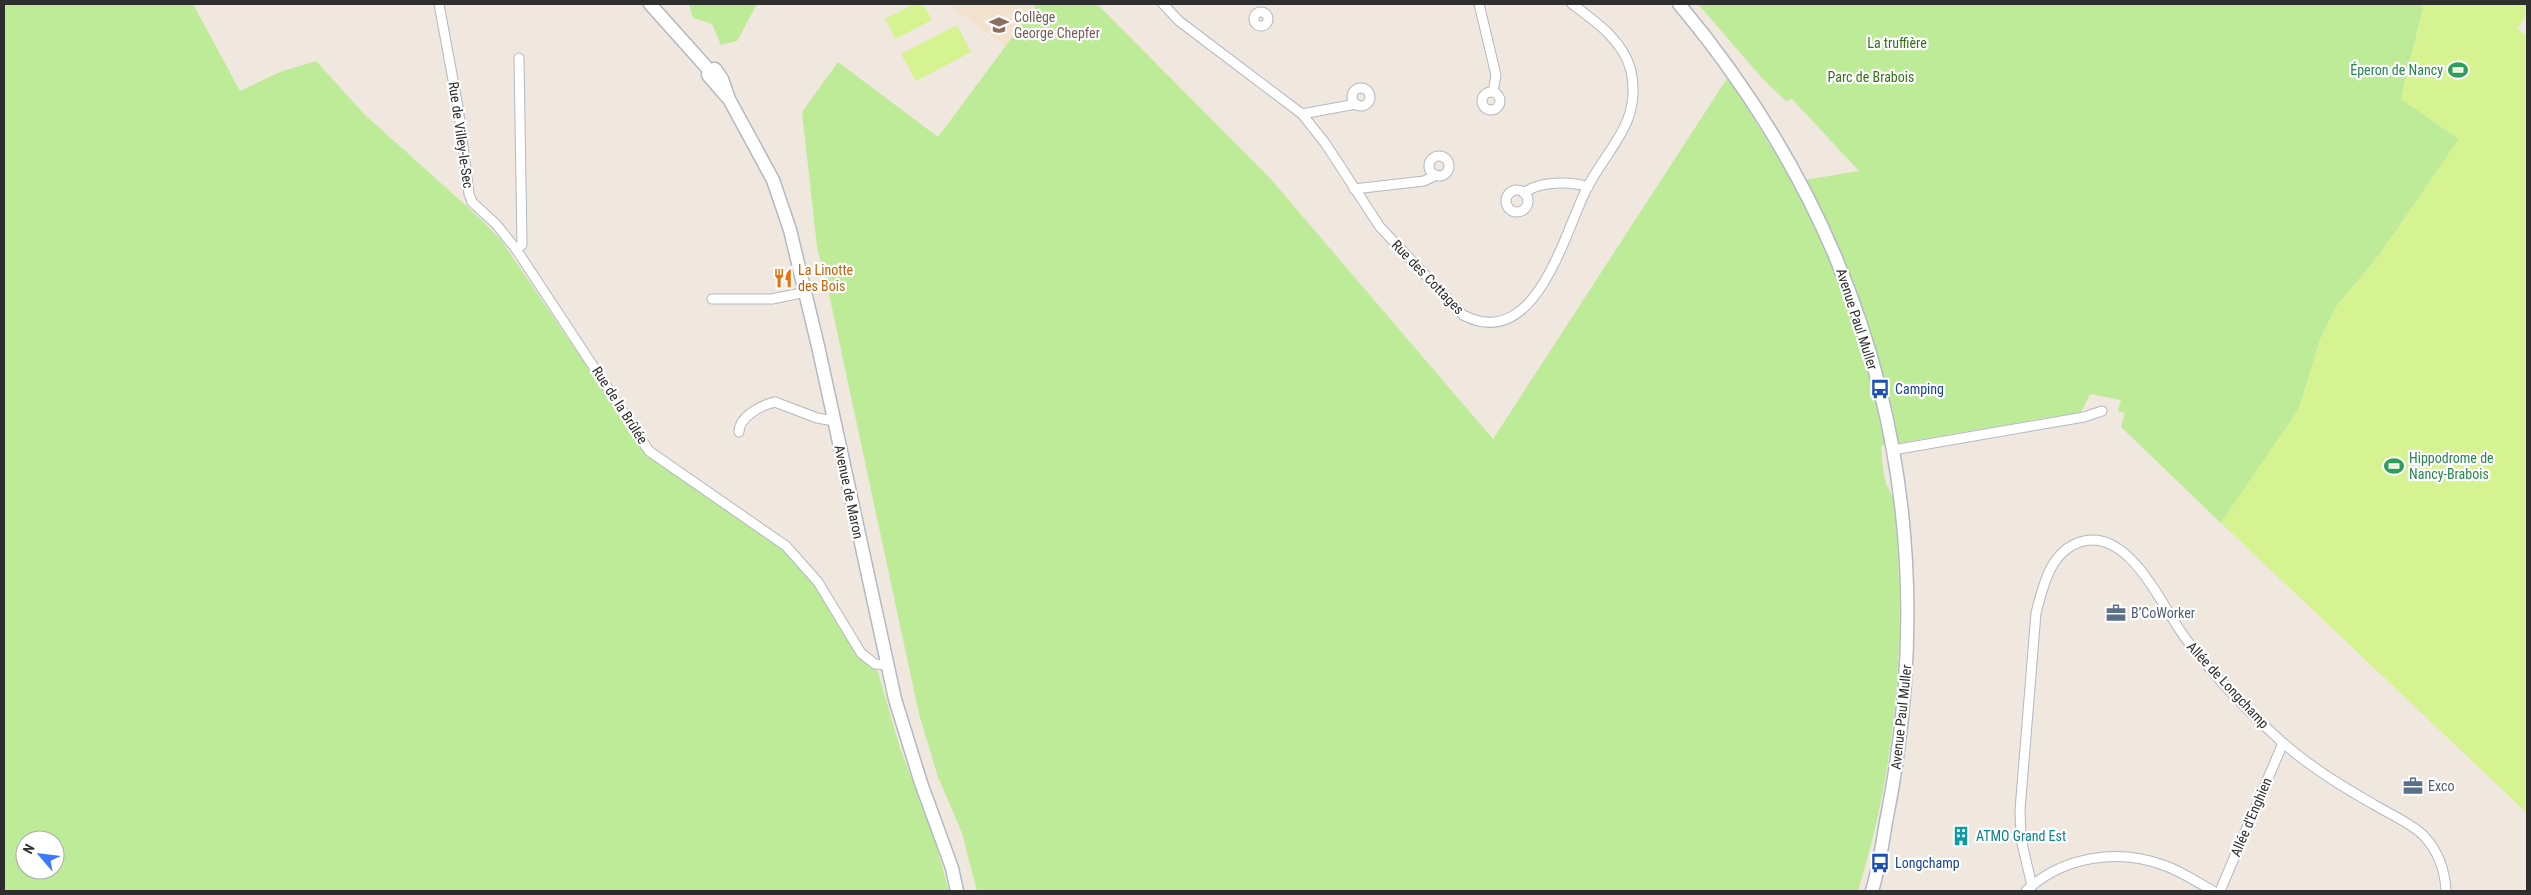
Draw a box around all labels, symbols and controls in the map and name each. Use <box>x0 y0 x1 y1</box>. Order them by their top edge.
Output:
place label: Collège George Chepfer <box>1014 9 1100 41</box>
school or university icon: Collège George Chepfer <box>988 14 1010 36</box>
park label: La truffière <box>1867 35 1927 51</box>
sports icon: Éperon de Nancy <box>2447 59 2469 81</box>
place label: Éperon de Nancy <box>2350 61 2443 78</box>
park label: Parc de Brabois <box>1828 69 1914 85</box>
street label: Rue de Villey-le-Sec <box>446 81 476 189</box>
street label: Rue des Cottages <box>1389 237 1467 317</box>
place label: La Linotte des Bois <box>798 262 854 294</box>
street label: Avenue Paul Muller <box>1833 266 1881 372</box>
restaurant icon: La Linotte des Bois <box>772 267 794 289</box>
street label: Rue de la Brûlée <box>589 363 651 447</box>
bus stop icon: Camping <box>1869 378 1891 400</box>
place label: Camping <box>1895 381 1944 397</box>
street label: Avenue de Maron <box>831 444 867 540</box>
place label: Hippodrome de Nancy-Brabois <box>2409 450 2494 482</box>
sports icon: Hippodrome de Nancy-Brabois <box>2383 455 2405 477</box>
office icon: B’CoWorker <box>2105 602 2127 624</box>
place label: B’CoWorker <box>2131 605 2195 621</box>
street label: Allée de Longchamp <box>2184 638 2272 732</box>
street label: Avenue Paul Muller <box>1888 664 1914 770</box>
street label: Allée d'Enghien <box>2227 775 2275 859</box>
office icon: Exco <box>2402 775 2424 797</box>
place label: Exco <box>2428 778 2454 794</box>
building icon: ATMO Grand Est <box>1950 825 1972 847</box>
place label: ATMO Grand Est <box>1976 828 2066 844</box>
north arrow <box>15 830 65 880</box>
text: N <box>19 841 38 856</box>
bus stop icon: Longchamp <box>1869 852 1891 874</box>
place label: Longchamp <box>1895 855 1960 871</box>

